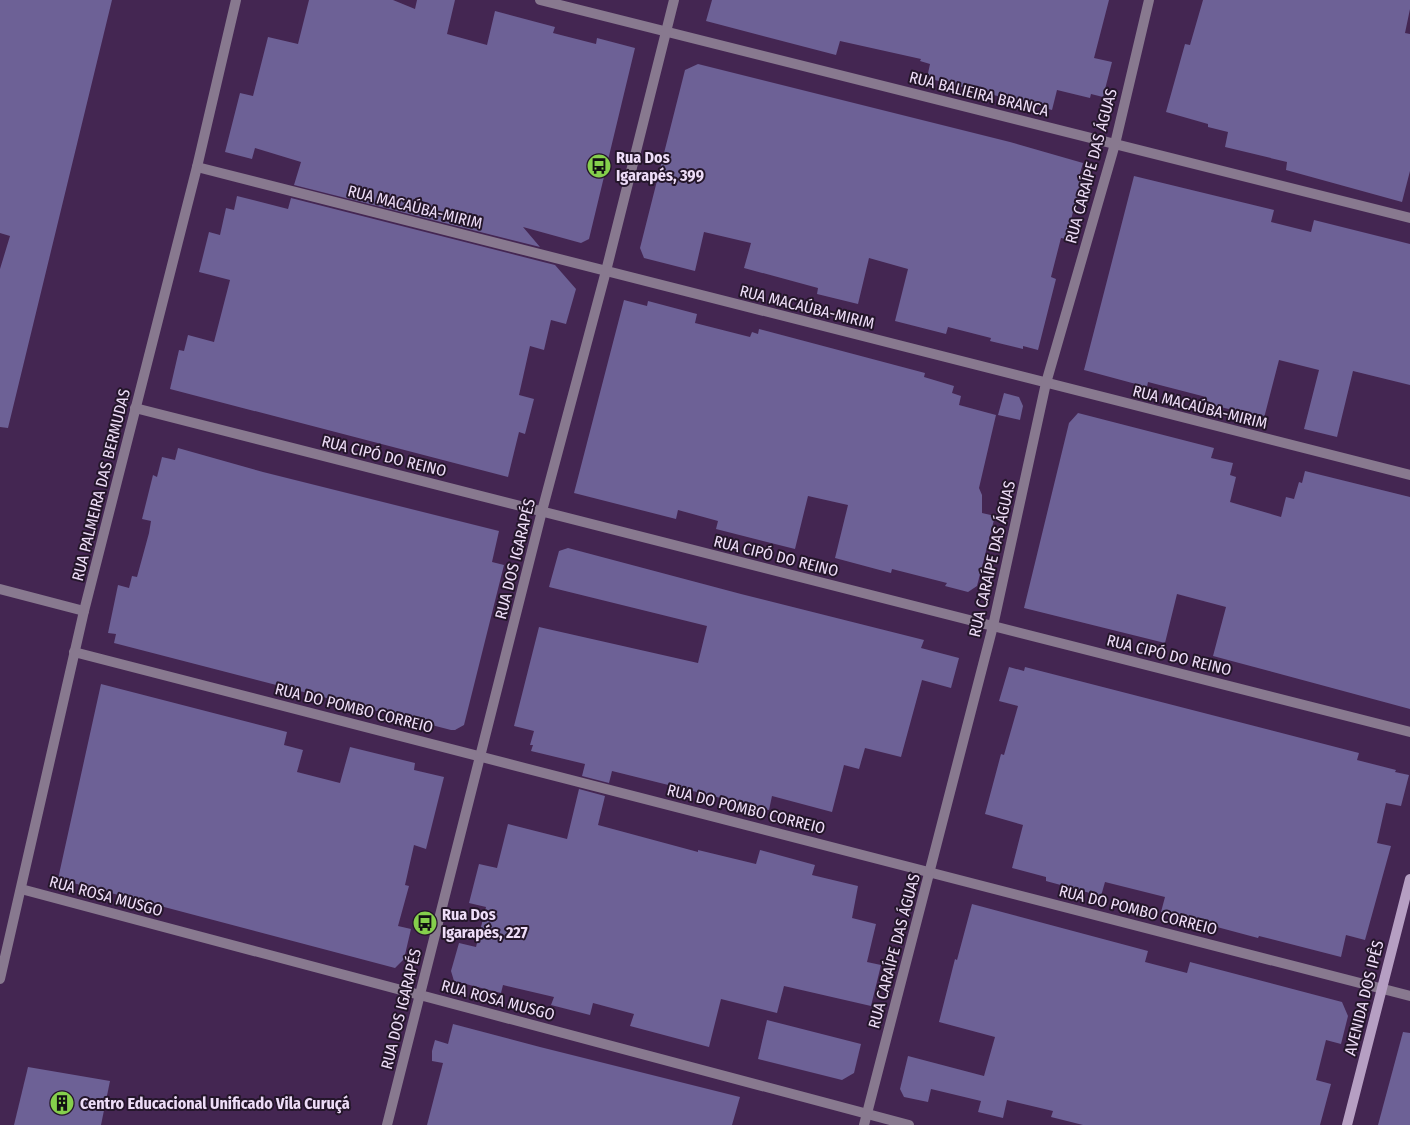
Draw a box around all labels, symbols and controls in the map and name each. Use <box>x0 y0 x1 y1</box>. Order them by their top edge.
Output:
street label: RUA BALIEIRA BRANCA <box>907 67 1051 121</box>
street label: RUA CARAÍPE DAS ÁGUAS <box>1061 86 1121 246</box>
place label: Rua Dos Igarapés, 399 <box>616 148 704 185</box>
bus stop icon: Rua Dos Igarapés, 399 <box>586 153 612 179</box>
street label: RUA MACAÚBA-MIRIM <box>346 181 484 233</box>
street label: RUA MACAÚBA-MIRIM <box>738 281 876 333</box>
street label: RUA MACAÚBA-MIRIM <box>1131 381 1269 433</box>
street label: RUA PALMEIRA DAS BERMUDAS <box>68 387 134 583</box>
street label: RUA CIPÓ DO REINO <box>320 431 448 481</box>
street label: RUA CARAÍPE DAS ÁGUAS <box>965 479 1019 639</box>
street label: RUA DOS IGARAPÉS <box>491 497 539 621</box>
street label: RUA CIPÓ DO REINO <box>712 531 840 581</box>
street label: RUA CIPÓ DO REINO <box>1105 630 1233 680</box>
street label: RUA DO POMBO CORREIO <box>273 679 435 737</box>
street label: RUA DO POMBO CORREIO <box>665 780 827 838</box>
street label: RUA CARAÍPE DAS ÁGUAS <box>864 871 924 1031</box>
street label: RUA ROSA MUSGO <box>47 872 165 920</box>
street label: RUA DO POMBO CORREIO <box>1057 881 1219 939</box>
place label: Rua Dos Igarapés, 227 <box>442 905 528 942</box>
bus stop icon: Rua Dos Igarapés, 227 <box>412 910 438 936</box>
street label: AVENIDA DOS IPÊS <box>1341 938 1387 1058</box>
street label: RUA DOS IGARAPÉS <box>377 947 425 1071</box>
street label: RUA ROSA MUSGO <box>439 976 557 1024</box>
building icon: Centro Educacional Unificado Vila Curuçá <box>49 1090 75 1116</box>
place label: Centro Educacional Unificado Vila Curuçá <box>80 1094 350 1114</box>

